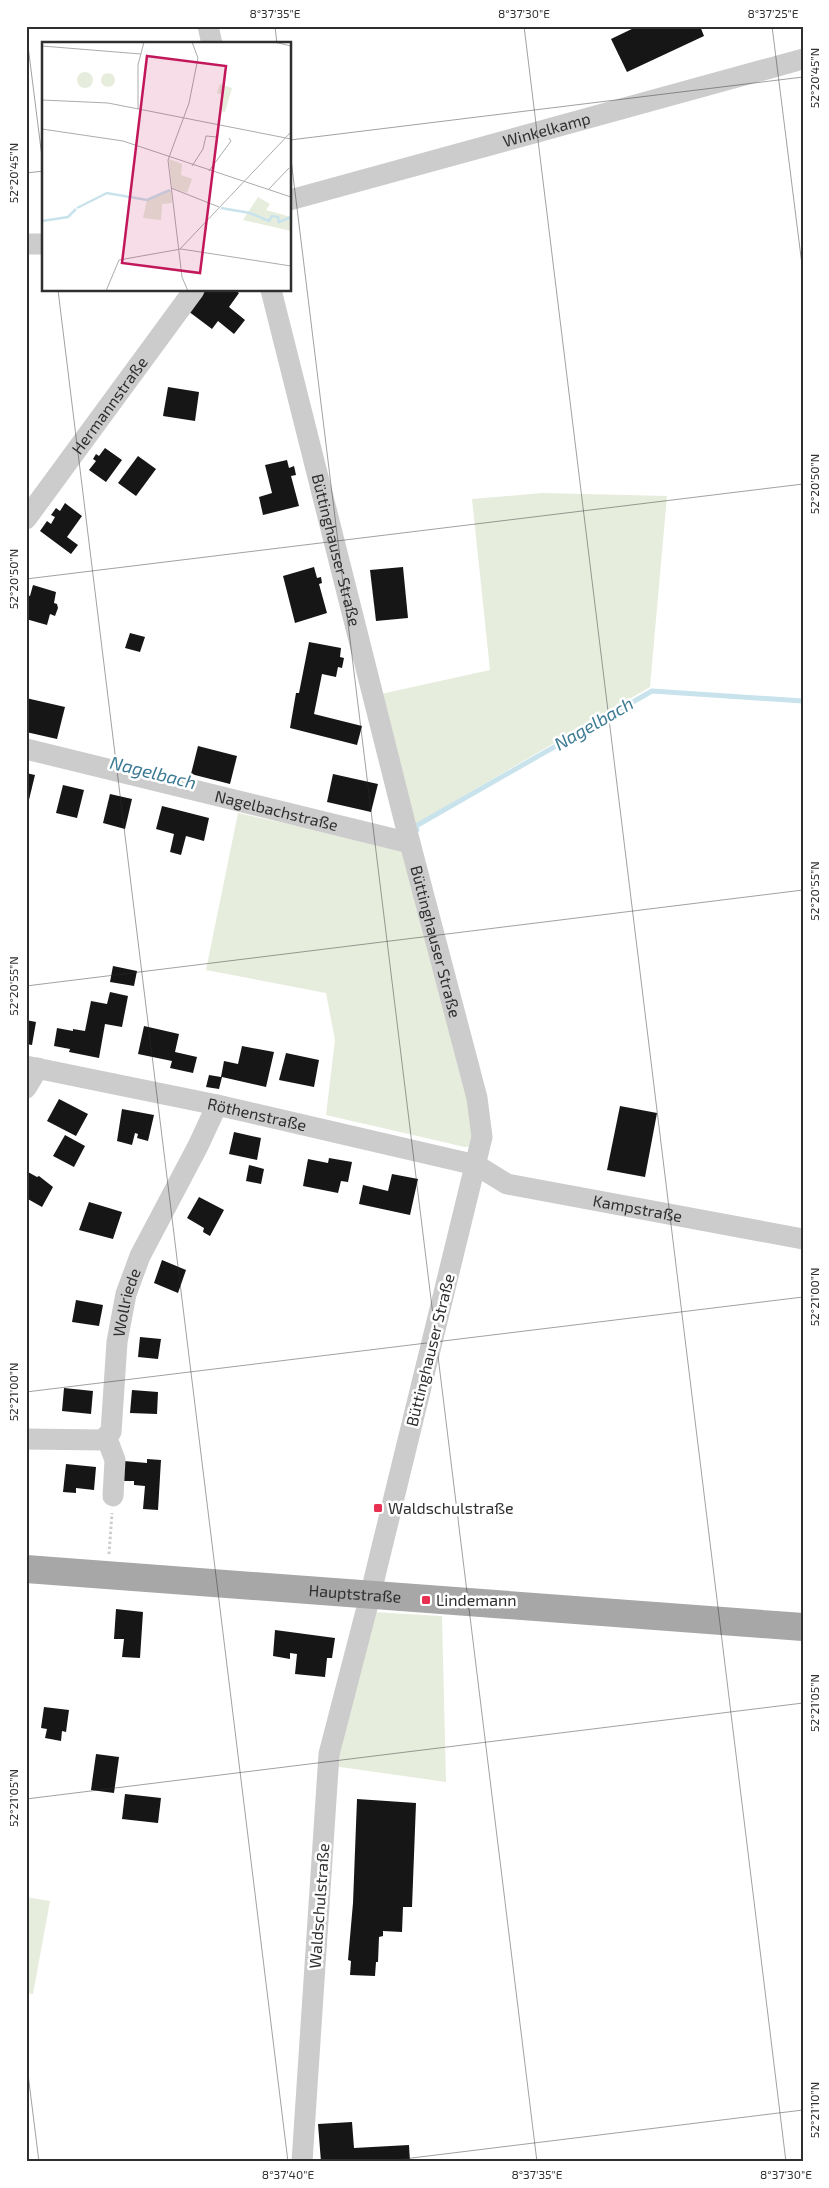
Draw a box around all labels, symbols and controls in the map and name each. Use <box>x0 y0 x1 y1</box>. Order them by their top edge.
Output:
text: 8°37'35"E <box>249 6 301 20</box>
text: 8°37'30"E <box>498 6 550 20</box>
text: 8°37'25"E <box>747 6 799 20</box>
inset map <box>42 42 291 291</box>
text: 52°20'45"N <box>807 48 821 108</box>
street label: Winkelkamp <box>500 108 592 150</box>
text: 52°20'45"N <box>6 143 20 203</box>
street label: Hermannstraße <box>67 353 151 457</box>
text: 52°20'50"N <box>807 454 821 514</box>
street label: Büttinghauser Straße <box>309 471 365 628</box>
text: 52°20'50"N <box>6 549 20 609</box>
water label: Nagelbach <box>550 692 637 755</box>
water label: Nagelbach <box>108 751 199 793</box>
street label: Nagelbachstraße <box>213 786 340 834</box>
text: 52°20'55"N <box>807 861 821 921</box>
street label: Büttinghauser Straße <box>407 863 465 1020</box>
text: 52°20'55"N <box>6 956 20 1016</box>
street label: Röthenstraße <box>206 1093 308 1134</box>
street label: Kampstraße <box>591 1190 684 1225</box>
street label: Wollriede <box>108 1265 144 1338</box>
text: 52°21'00"N <box>807 1268 821 1326</box>
street label: Büttinghauser Straße <box>401 1272 458 1428</box>
text: 52°21'00"N <box>6 1363 20 1421</box>
place label: Waldschulstraße <box>388 1498 514 1517</box>
marker: Waldschulstraße <box>372 1502 384 1514</box>
street label: Hauptstraße <box>308 1580 402 1606</box>
place label: Lindemann <box>436 1590 517 1609</box>
marker: Lindemann <box>420 1594 432 1606</box>
text: 52°21'05"N <box>807 1674 821 1732</box>
text: 52°21'05"N <box>6 1769 20 1827</box>
street label: Waldschulstraße <box>305 1843 332 1969</box>
text: 52°21'10"N <box>807 2082 821 2138</box>
text: 8°37'40"E <box>262 2167 314 2181</box>
text: 8°37'35"E <box>511 2167 563 2181</box>
text: 8°37'30"E <box>760 2167 812 2181</box>

